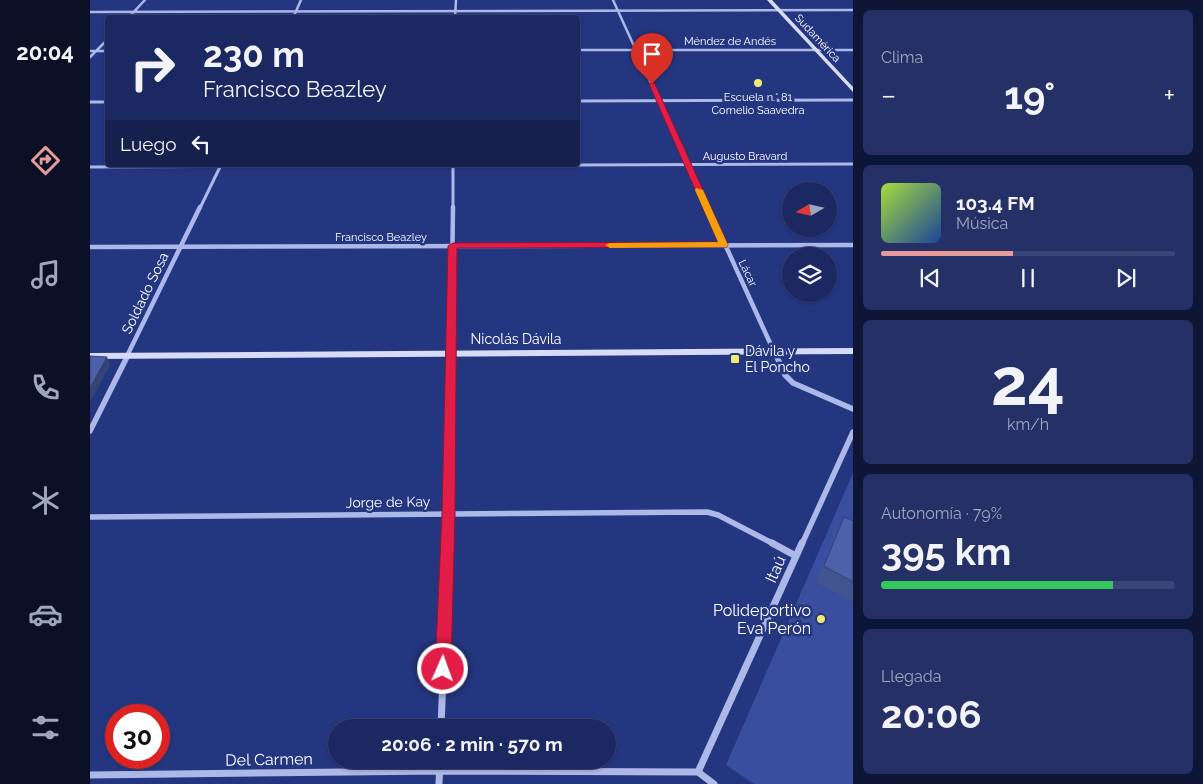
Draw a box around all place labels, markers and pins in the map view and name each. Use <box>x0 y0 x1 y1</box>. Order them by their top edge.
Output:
pin <box>631 33 673 84</box>
marker: Escuela n.° 81 Cornelio Saavedra <box>752 77 764 89</box>
place label: Escuela n.° 81 Cornelio Saavedra <box>712 91 804 117</box>
place label: Dávila y El Poncho <box>745 343 810 375</box>
marker: Dávila y El Poncho <box>729 353 741 365</box>
place label: Polideportivo Eva Perón <box>713 601 811 638</box>
marker: Polideportivo Eva Perón <box>815 613 827 625</box>

